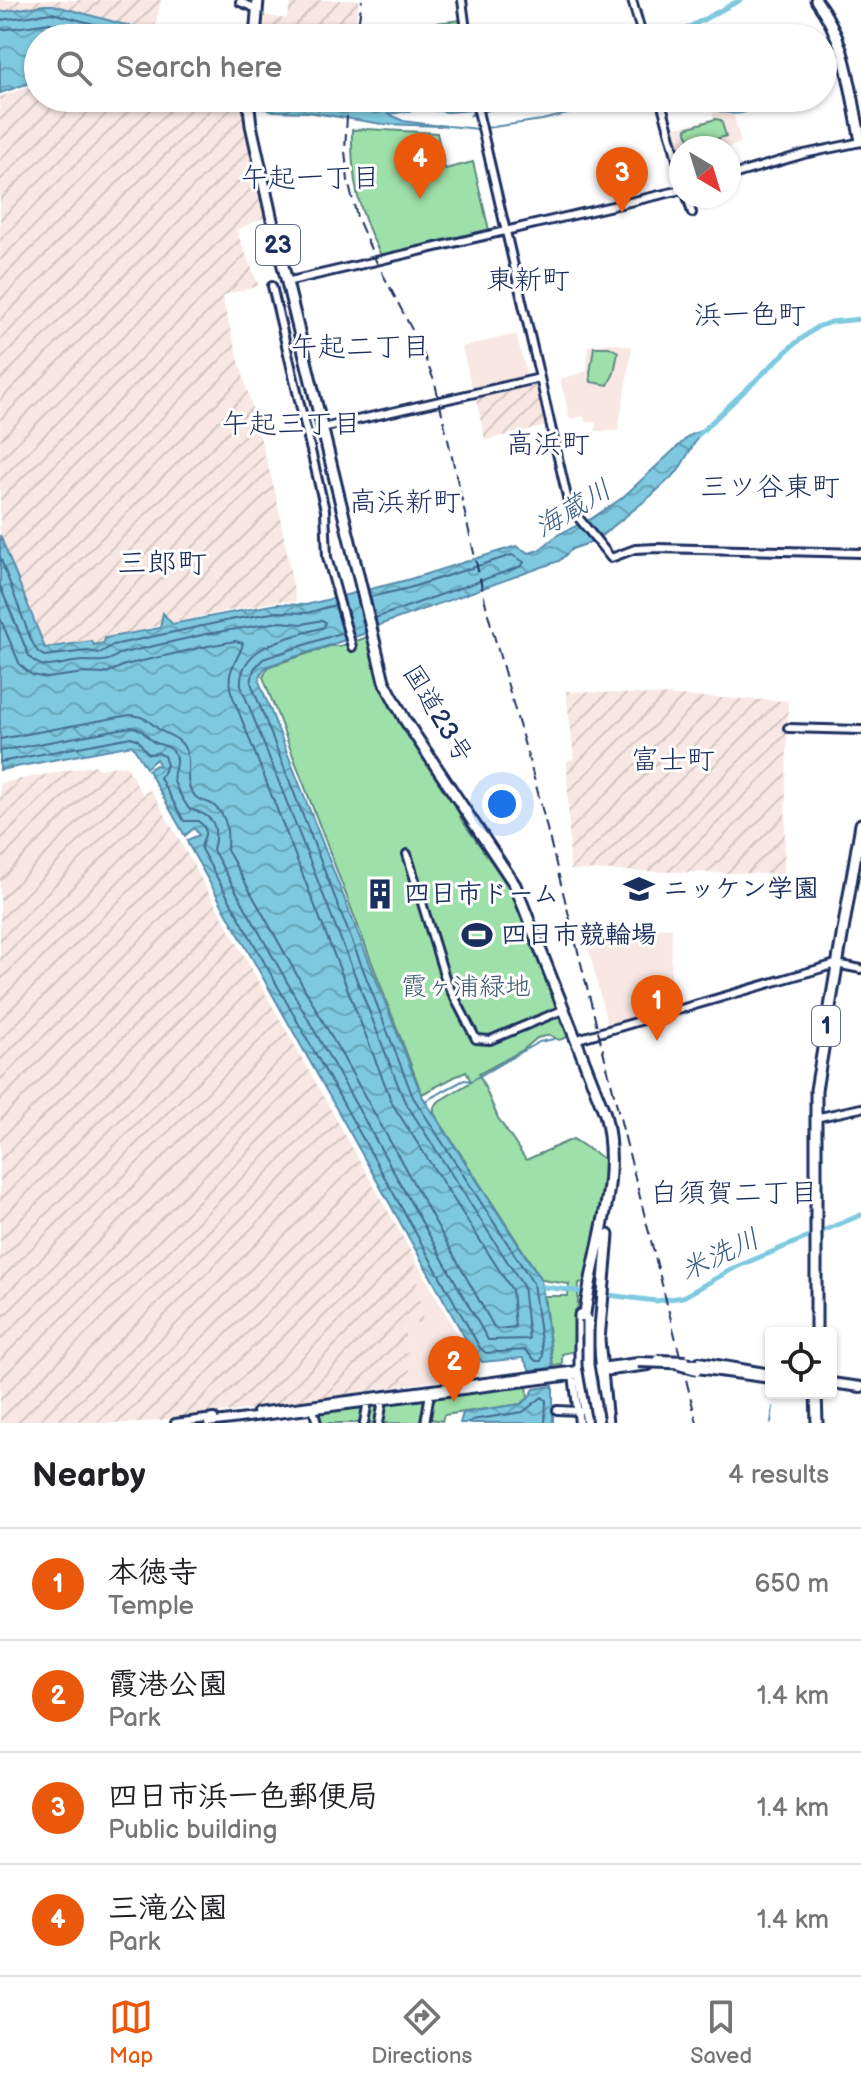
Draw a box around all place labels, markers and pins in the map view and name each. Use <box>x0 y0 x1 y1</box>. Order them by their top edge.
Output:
pin: 4 <box>394 133 446 199</box>
pin: 3 <box>596 147 648 213</box>
school or university icon: ニッケン学園 <box>622 872 656 906</box>
place label: ニッケン学園 <box>663 874 819 905</box>
building icon: 四日市ドーム <box>363 877 397 911</box>
place label: 四日市ドーム <box>404 879 559 910</box>
sports icon: 四日市競輪場 <box>460 918 494 952</box>
place label: 四日市競輪場 <box>501 920 657 951</box>
pin: 1 <box>631 975 683 1041</box>
pin: 2 <box>428 1336 480 1402</box>

